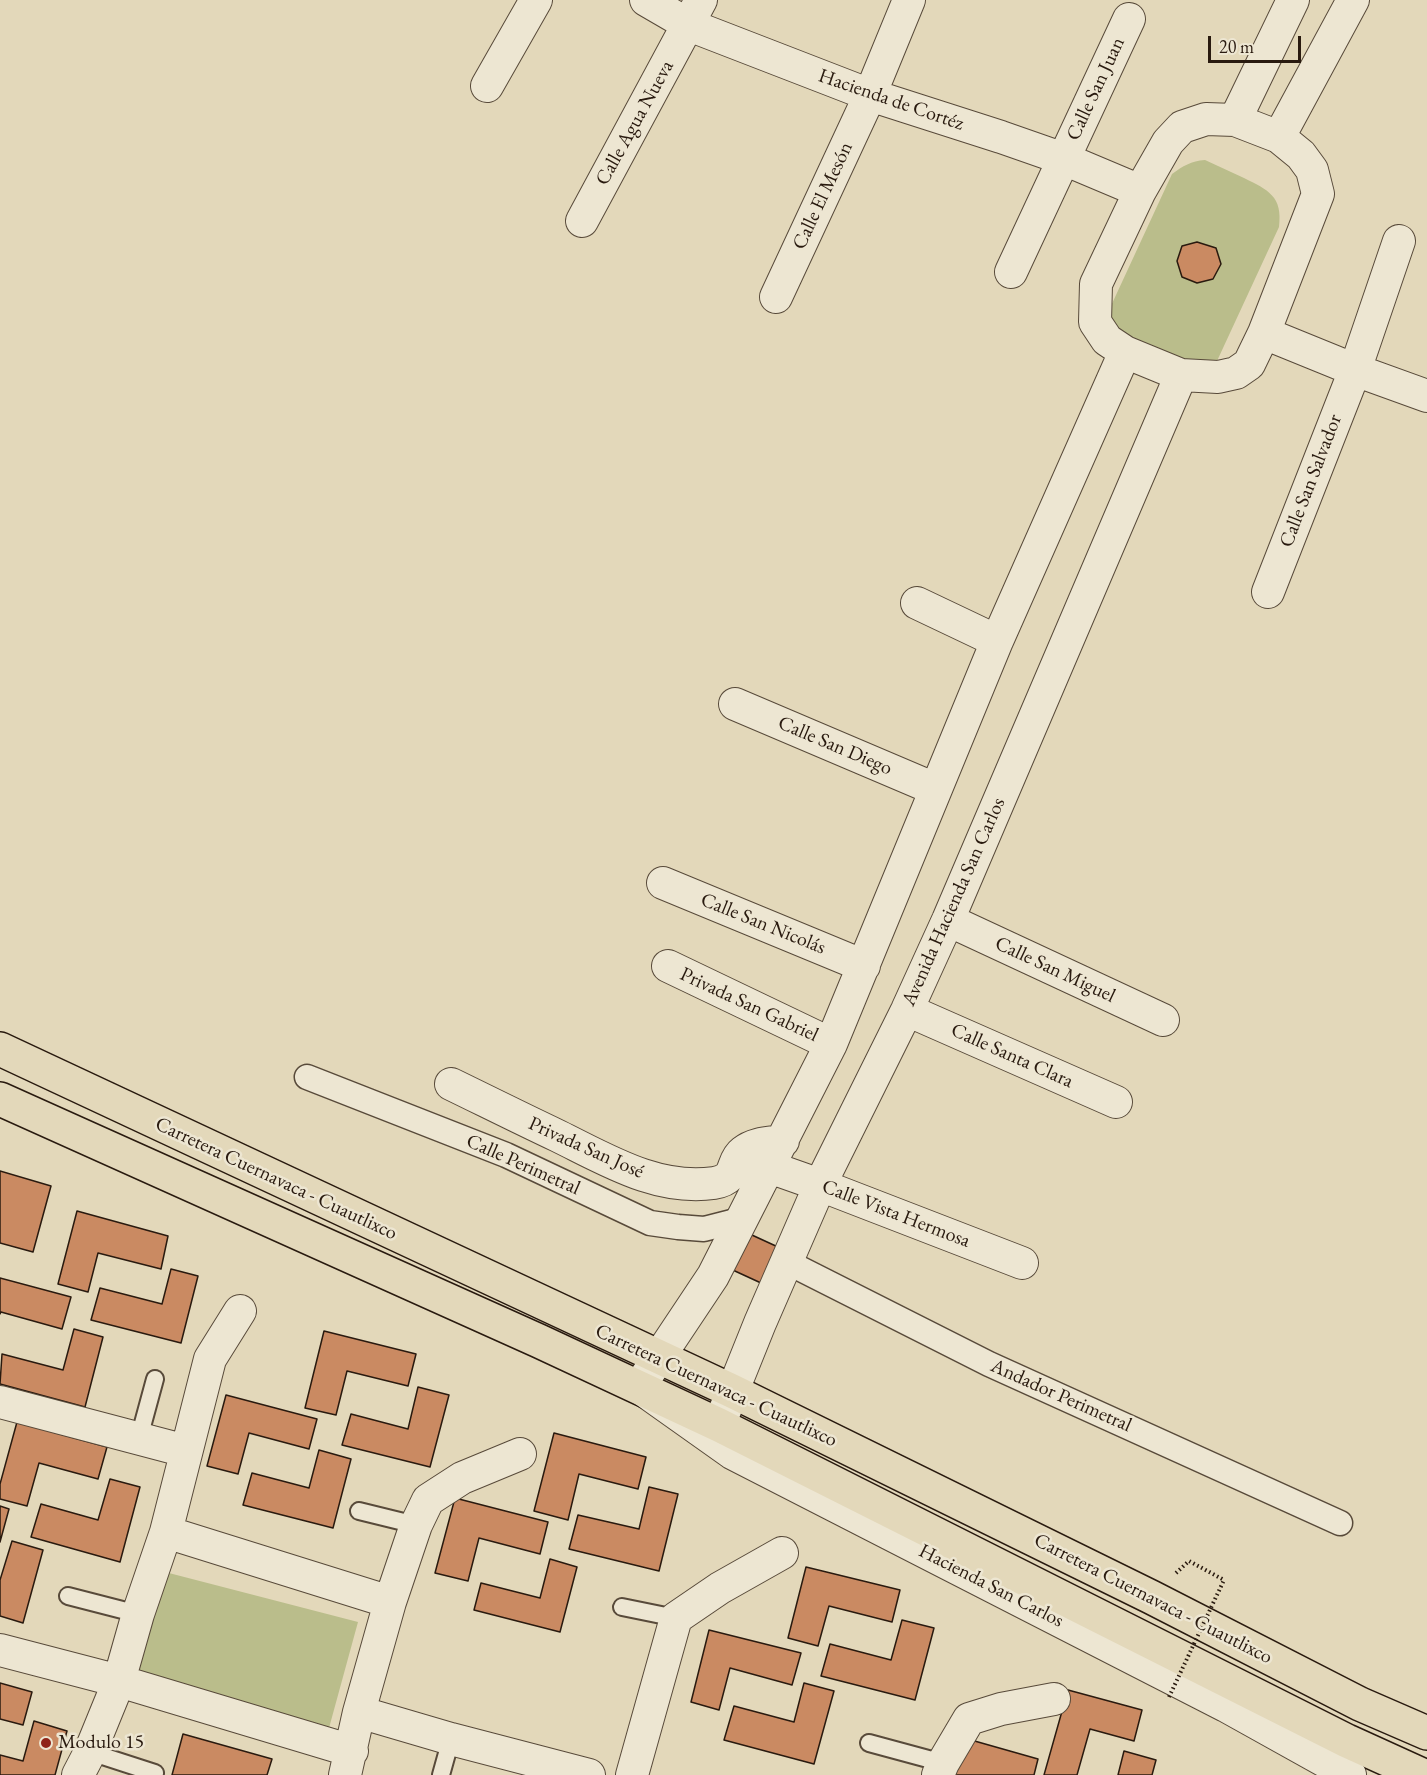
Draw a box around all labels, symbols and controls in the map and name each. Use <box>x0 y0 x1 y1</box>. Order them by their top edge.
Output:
scale bar <box>1211 24 1304 62</box>
street label: Calle San Juan <box>1062 33 1130 145</box>
text: 20 m <box>1219 35 1254 58</box>
street label: Calle Agua Nueva <box>591 56 679 190</box>
street label: Hacienda de Cortéz <box>815 64 967 136</box>
street label: Calle El Mesón <box>788 138 858 254</box>
street label: Calle San Salvador <box>1275 411 1347 551</box>
street label: Calle San Diego <box>774 711 896 781</box>
street label: Avenida Hacienda San Carlos <box>897 794 1011 1010</box>
street label: Calle San Nicolás <box>697 888 829 960</box>
street label: Calle San Miguel <box>991 932 1119 1008</box>
street label: Privada San Gabriel <box>676 962 822 1048</box>
street label: Calle Santa Clara <box>947 1018 1077 1094</box>
street label: Carretera Cuernavaca - Cuautlixco <box>151 1112 401 1246</box>
street label: Privada San José <box>524 1112 648 1184</box>
street label: Calle Perimetral <box>462 1129 584 1201</box>
street label: Calle Vista Hermosa <box>818 1175 974 1253</box>
street label: Carretera Cuernavaca - Cuautlixco <box>591 1319 841 1453</box>
street label: Andador Perimetral <box>987 1354 1135 1438</box>
street label: Carretera Cuernavaca - Cuautlixco <box>1030 1528 1276 1670</box>
street label: Hacienda San Carlos <box>914 1539 1068 1633</box>
place label: Modulo 15 <box>58 1731 144 1755</box>
marker: Modulo 15 <box>39 1736 53 1750</box>

